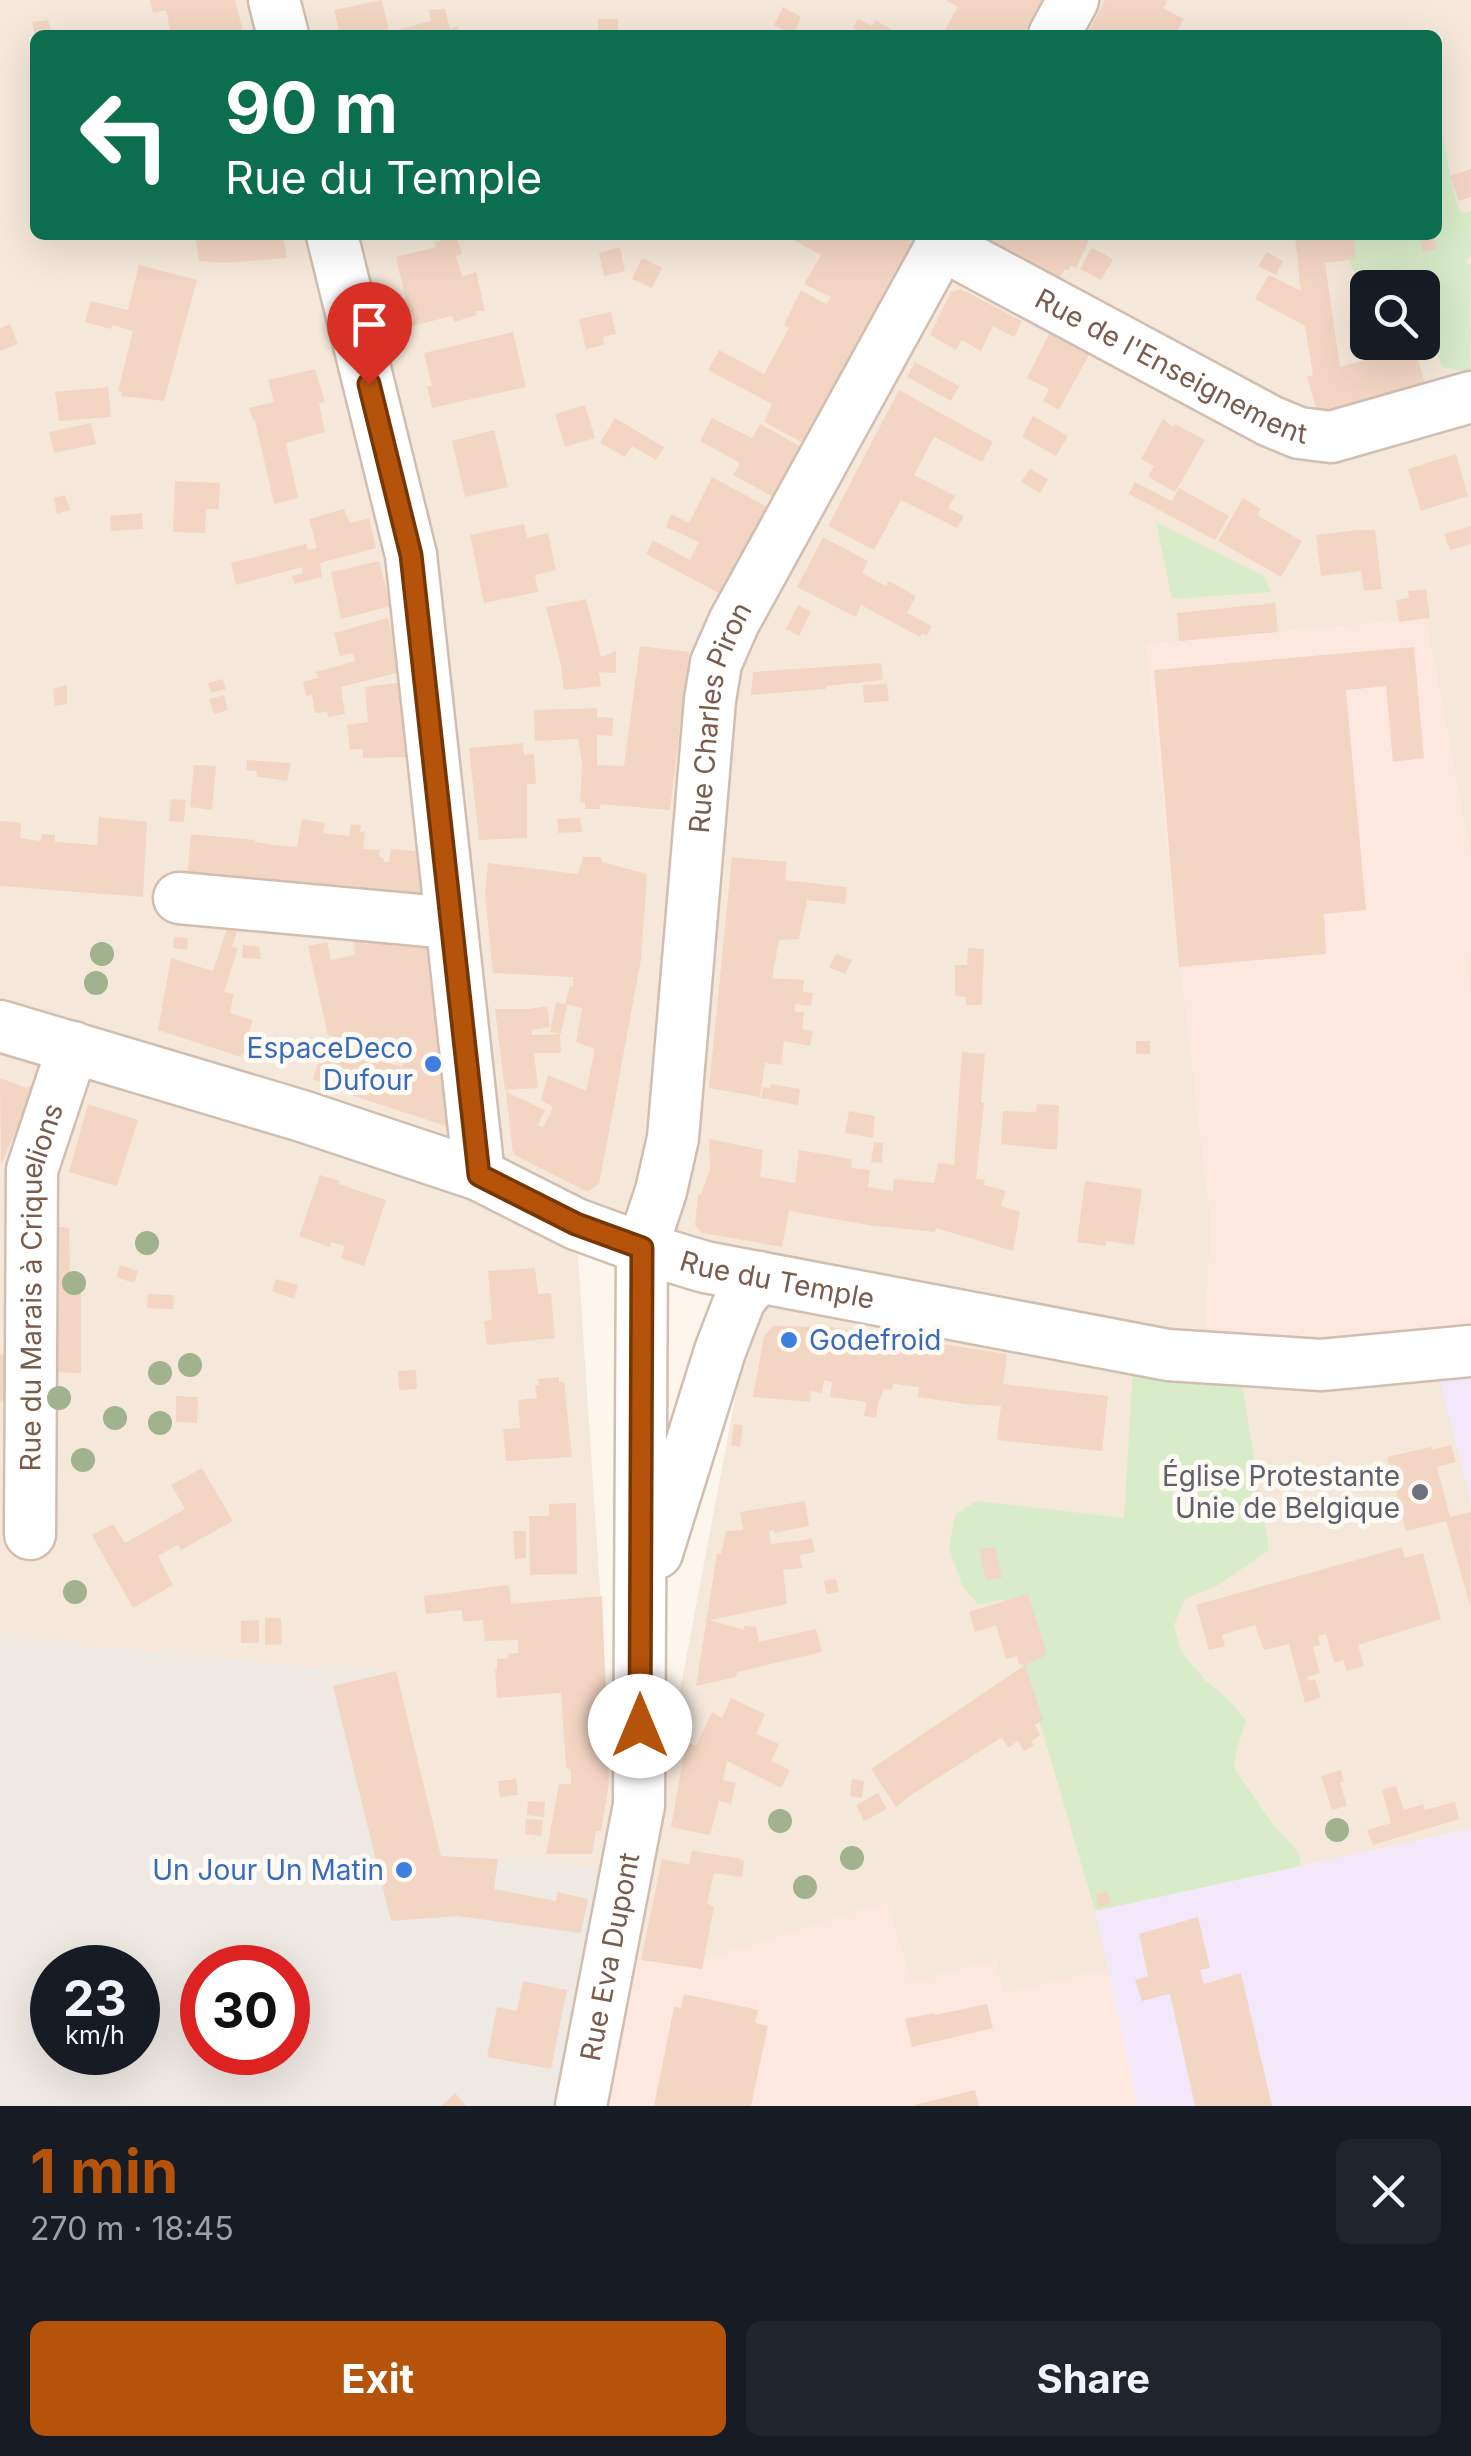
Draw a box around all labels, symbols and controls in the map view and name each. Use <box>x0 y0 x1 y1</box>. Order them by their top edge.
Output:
text: 90 m <box>225 65 398 150</box>
icon: left <box>60 70 190 200</box>
text: Rue du Temple <box>225 150 542 205</box>
map controls <box>1350 270 1440 360</box>
button: search <box>1350 270 1440 360</box>
street label: Rue de l'Enseignement <box>1029 281 1309 451</box>
pin <box>327 282 412 385</box>
icon: arrive <box>342 297 397 352</box>
street label: Rue Charles Piron <box>682 596 759 835</box>
place label: EspaceDeco Dufour <box>247 1031 413 1097</box>
marker: EspaceDeco Dufour <box>422 1053 444 1075</box>
street label: Rue du Marais à Criquelions <box>13 1099 70 1471</box>
street label: Rue du Temple <box>676 1243 877 1316</box>
place label: Godefroid <box>809 1323 941 1357</box>
marker: Godefroid <box>778 1329 800 1351</box>
place label: Église Protestante Unie de Belgique <box>1162 1458 1400 1525</box>
marker: Église Protestante Unie de Belgique <box>1409 1481 1431 1503</box>
position arrow <box>588 1674 692 1778</box>
street label: Rue Eva Dupont <box>573 1850 646 2064</box>
place label: Un Jour Un Matin <box>152 1853 384 1887</box>
marker: Un Jour Un Matin <box>393 1859 415 1881</box>
speed limit sign: 30 <box>180 1945 310 2075</box>
text: 23 <box>63 1968 127 2028</box>
text: km/h <box>65 2020 125 2050</box>
text: 1 min <box>30 2135 178 2207</box>
button: close <box>1336 2139 1441 2244</box>
text: 270 m · 18:45 <box>30 2209 234 2248</box>
button: Exit <box>30 2321 726 2436</box>
button: Share <box>746 2321 1441 2436</box>

